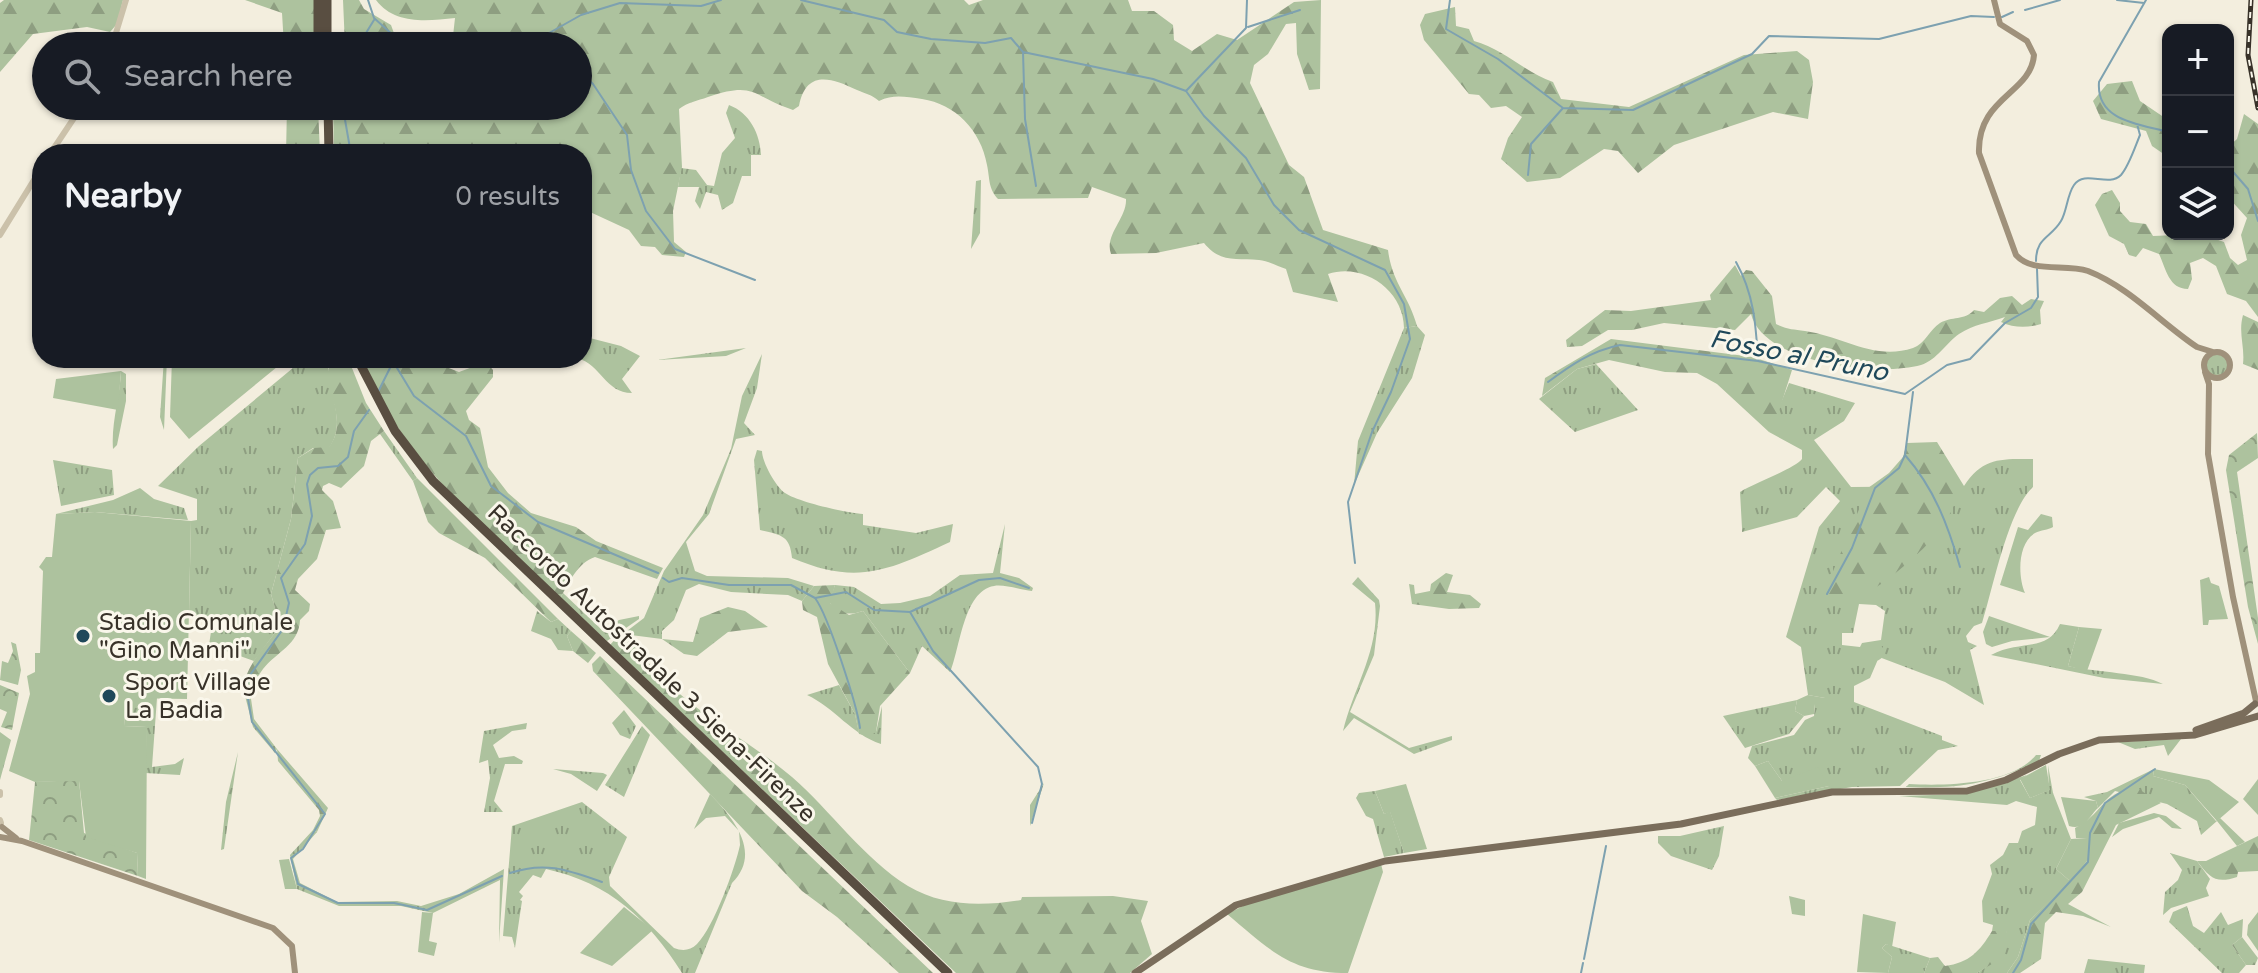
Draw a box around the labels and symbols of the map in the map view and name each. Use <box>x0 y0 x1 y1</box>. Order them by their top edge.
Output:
water label: Fosso al Pruno <box>1707 323 1892 388</box>
street label: Raccordo Autostradale 3 Siena-Firenze <box>482 498 822 828</box>
place label: Stadio Comunale "Gino Manni" <box>99 608 293 665</box>
marker: Stadio Comunale "Gino Manni" <box>74 627 92 645</box>
place label: Sport Village La Badia <box>125 668 271 725</box>
marker: Sport Village La Badia <box>100 687 118 705</box>

